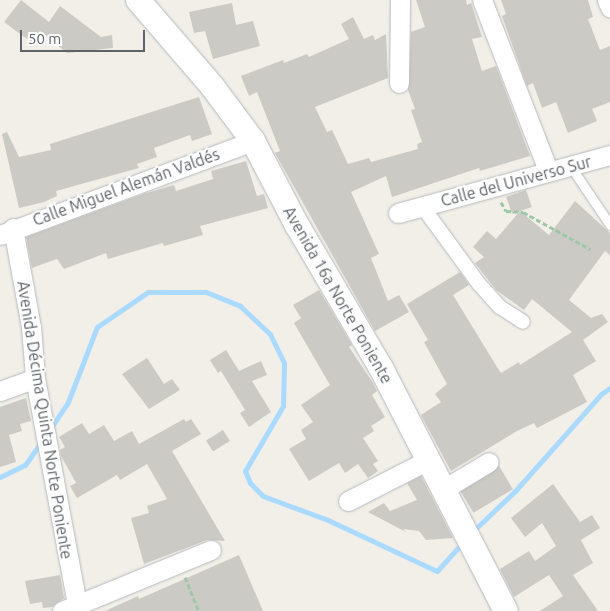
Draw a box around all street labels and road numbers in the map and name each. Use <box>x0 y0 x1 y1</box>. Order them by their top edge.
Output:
street label: Calle Miguel Alemán Valdés <box>30 144 222 230</box>
street label: Calle del Universo Sur <box>439 152 593 210</box>
street label: Avenida 16a Norte Poniente <box>279 203 397 387</box>
street label: Avenida Décima Quinta Norte Poniente <box>14 280 76 560</box>

